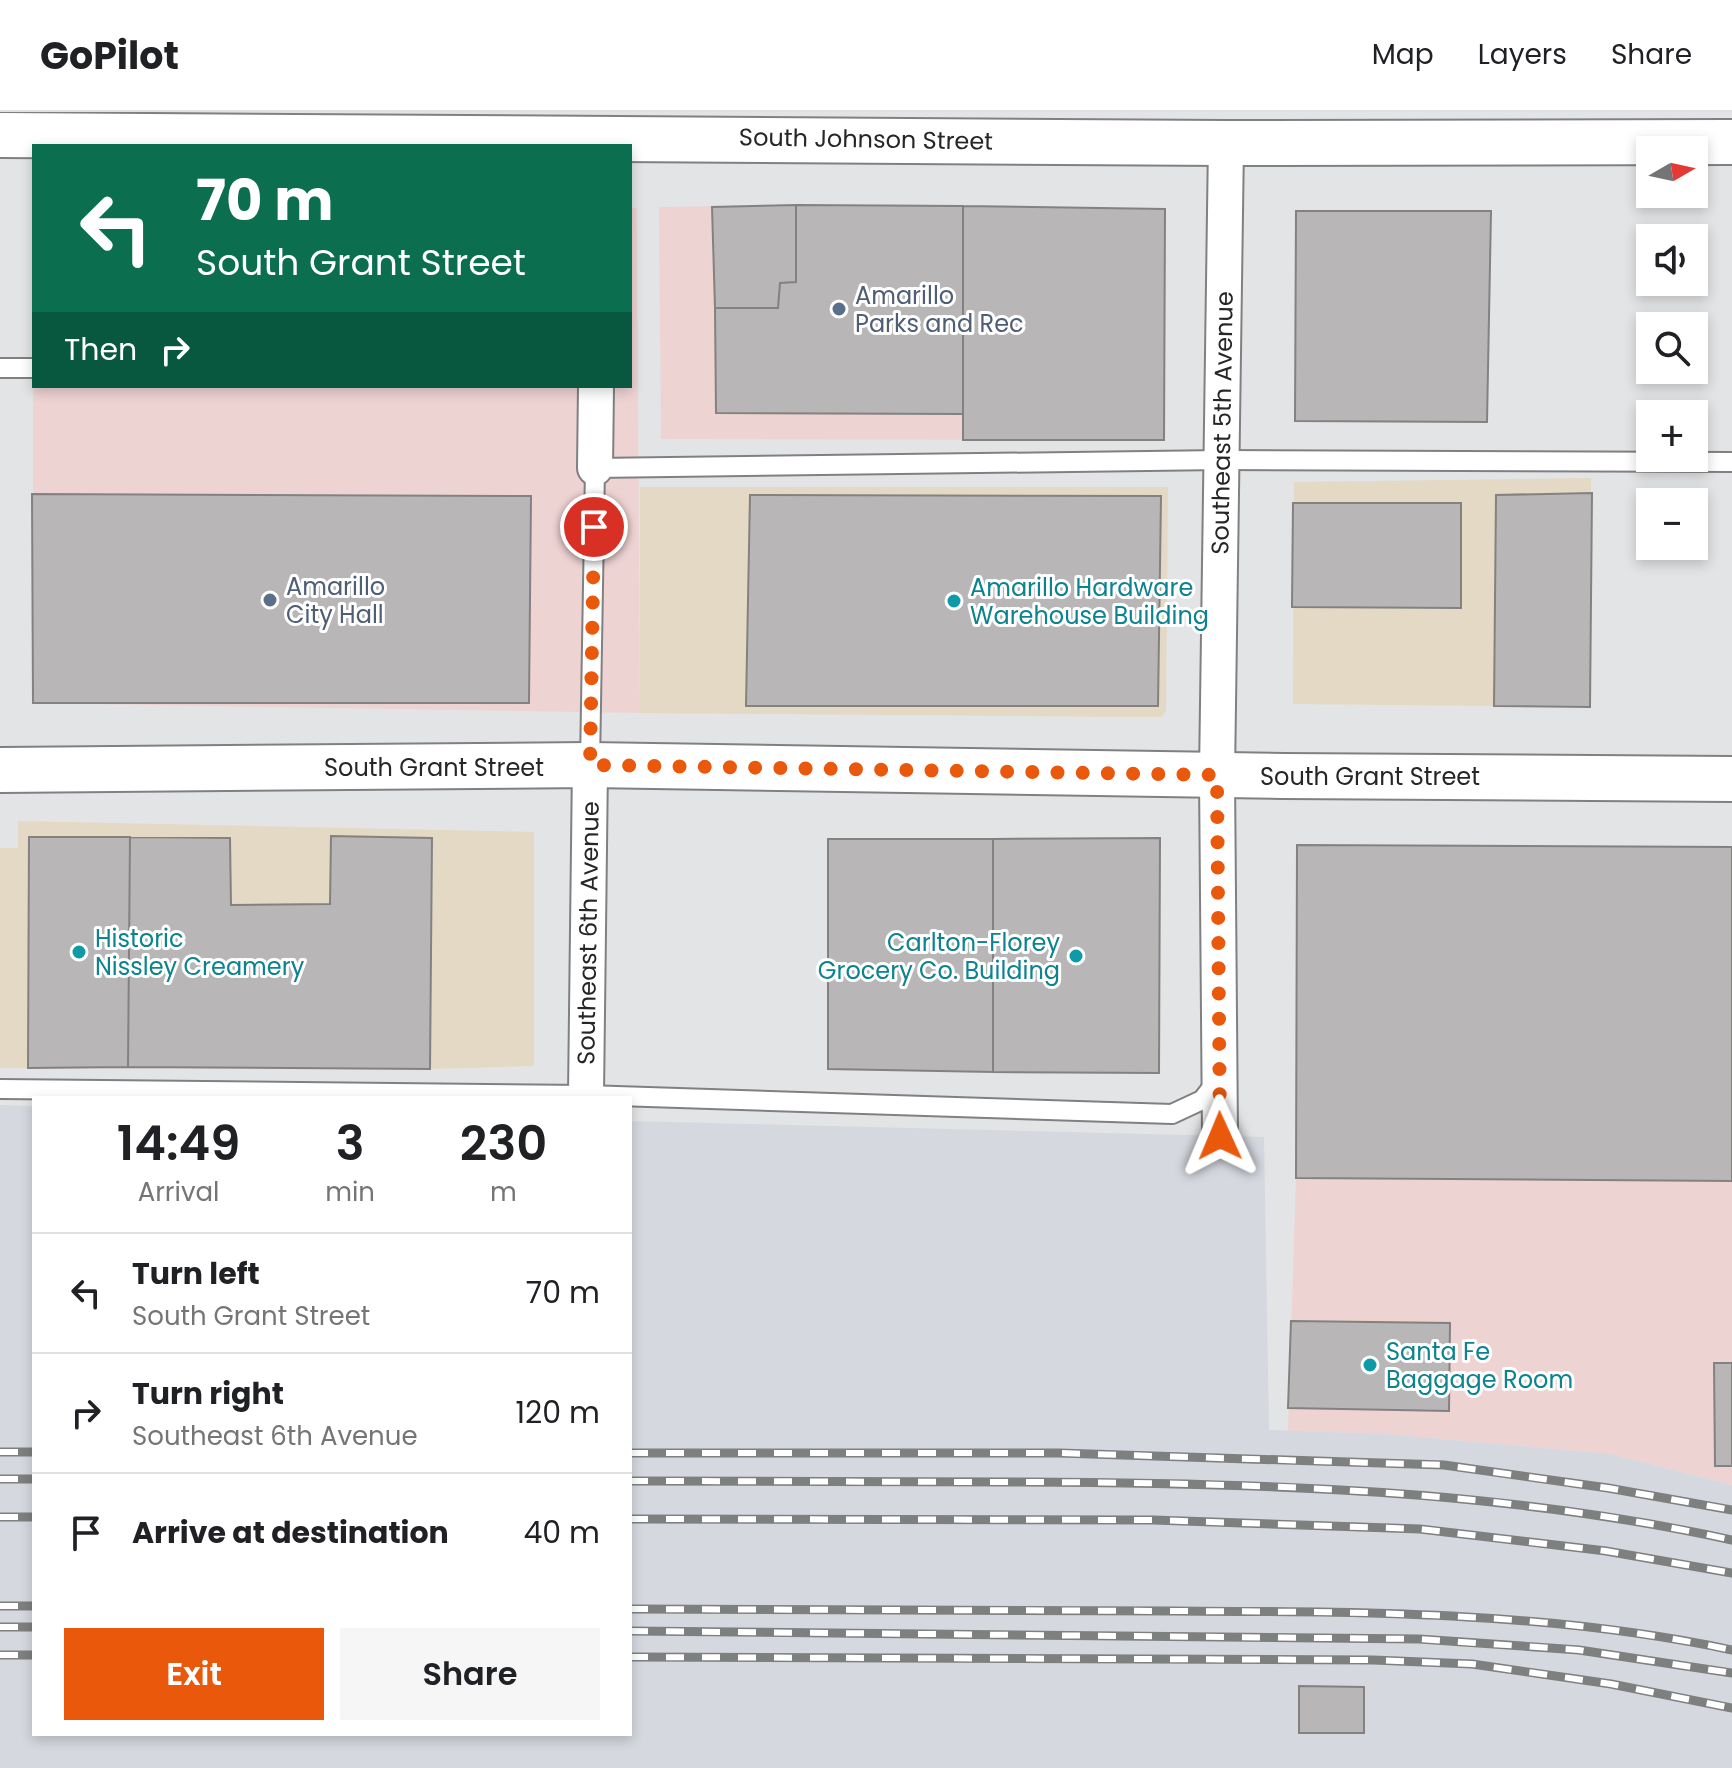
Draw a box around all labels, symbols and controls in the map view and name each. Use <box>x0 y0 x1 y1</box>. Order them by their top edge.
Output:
text: GoPilot <box>40 29 179 82</box>
text: Map <box>1372 35 1434 74</box>
text: Layers <box>1478 35 1567 74</box>
text: Share <box>1611 35 1692 74</box>
street label: South Johnson Street <box>739 120 993 158</box>
north arrow <box>1636 136 1708 208</box>
map controls <box>1636 136 1708 560</box>
text: 70 m <box>196 161 334 240</box>
icon: left <box>64 176 168 280</box>
button: sound <box>1636 224 1708 296</box>
text: South Grant Street <box>196 237 526 288</box>
place label: Amarillo Parks and Rec <box>855 279 1024 340</box>
street label: Southeast 5th Avenue <box>1203 291 1241 555</box>
marker: Amarillo Parks and Rec <box>830 300 848 318</box>
button: search <box>1636 312 1708 384</box>
text: Then <box>64 328 137 371</box>
icon: right <box>153 328 197 372</box>
button: + <box>1636 400 1708 472</box>
button: − <box>1636 488 1708 560</box>
pin <box>560 493 628 561</box>
icon: arrive <box>572 505 616 549</box>
place label: Amarillo City Hall <box>286 570 385 631</box>
place label: Amarillo Hardware Warehouse Building <box>970 571 1209 632</box>
marker: Amarillo City Hall <box>261 591 279 609</box>
marker: Amarillo Hardware Warehouse Building <box>945 592 963 610</box>
street label: South Grant Street <box>324 751 544 784</box>
street label: South Grant Street <box>1260 760 1480 793</box>
street label: Southeast 6th Avenue <box>569 801 607 1065</box>
place label: Historic Nissley Creamery <box>95 922 305 983</box>
place label: Carlton-Florey Grocery Co. Building <box>818 926 1060 987</box>
marker: Historic Nissley Creamery <box>70 943 88 961</box>
marker: Carlton-Florey Grocery Co. Building <box>1067 947 1085 965</box>
position arrow <box>1178 1094 1262 1178</box>
text: 14:49 <box>117 1110 240 1177</box>
text: 3 <box>336 1110 364 1177</box>
text: 230 <box>460 1110 547 1177</box>
text: Arrival <box>138 1174 220 1210</box>
text: min <box>325 1174 375 1210</box>
text: m <box>490 1174 517 1210</box>
text: Turn left <box>132 1252 260 1295</box>
icon: left <box>64 1271 108 1315</box>
text: 70 m <box>526 1271 600 1314</box>
text: South Grant Street <box>132 1298 370 1334</box>
place label: Santa Fe Baggage Room <box>1386 1335 1573 1396</box>
marker: Santa Fe Baggage Room <box>1361 1356 1379 1374</box>
text: Turn right <box>132 1372 284 1415</box>
icon: right <box>64 1391 108 1435</box>
text: 120 m <box>515 1391 600 1434</box>
text: Southeast 6th Avenue <box>132 1418 418 1454</box>
icon: arrive <box>64 1511 108 1555</box>
text: Arrive at destination <box>132 1511 449 1554</box>
text: 40 m <box>523 1511 600 1554</box>
button: Exit <box>64 1628 324 1720</box>
button: Share <box>340 1628 600 1720</box>

